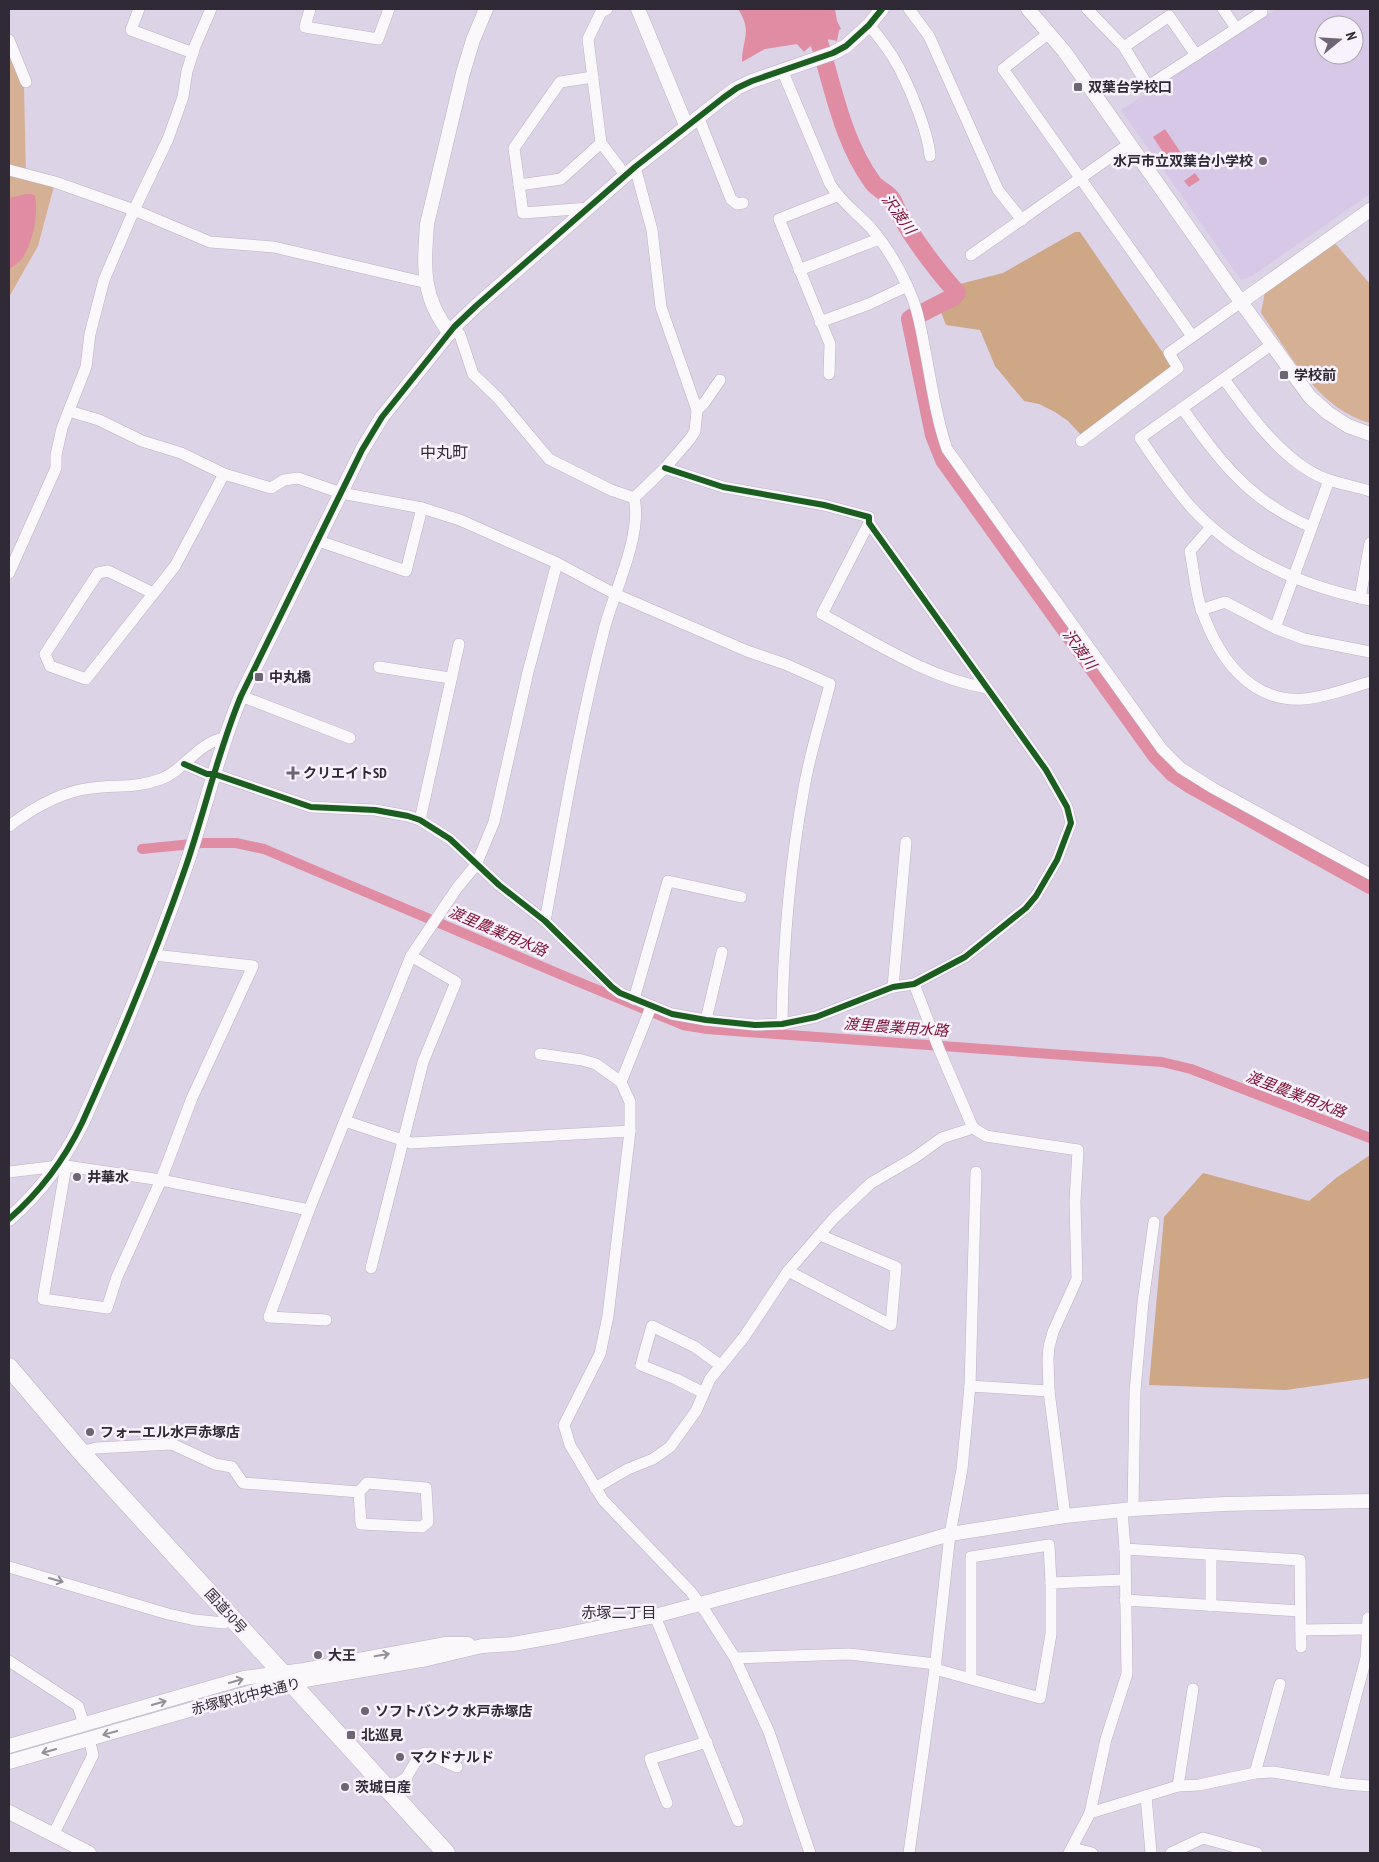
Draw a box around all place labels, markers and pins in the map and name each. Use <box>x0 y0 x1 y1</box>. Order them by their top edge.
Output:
place label: 双葉台学校口 <box>1088 78 1172 96</box>
marker: 双葉台学校口 <box>1072 81 1084 93</box>
place label: 水戸市立双葉台小学校 <box>1113 152 1253 170</box>
marker: 水戸市立双葉台小学校 <box>1257 155 1269 167</box>
place label: 学校前 <box>1294 366 1336 384</box>
marker: 学校前 <box>1278 369 1290 381</box>
place label: 中丸橋 <box>269 668 311 686</box>
marker: 中丸橋 <box>253 671 265 683</box>
place label: クリエイトSD <box>303 764 387 782</box>
marker: クリエイトSD <box>287 767 299 779</box>
place label: 井華水 <box>87 1168 129 1186</box>
marker: 井華水 <box>71 1171 83 1183</box>
place label: フォーエル水戸赤塚店 <box>100 1423 240 1441</box>
marker: フォーエル水戸赤塚店 <box>84 1426 96 1438</box>
place label: 大王 <box>328 1646 356 1664</box>
marker: 大王 <box>312 1649 324 1661</box>
place label: ソフトバンク 水戸赤塚店 <box>375 1702 533 1720</box>
marker: ソフトバンク 水戸赤塚店 <box>359 1705 371 1717</box>
place label: 北巡見 <box>361 1726 403 1744</box>
marker: 北巡見 <box>345 1729 357 1741</box>
place label: マクドナルド <box>410 1748 494 1766</box>
marker: マクドナルド <box>394 1751 406 1763</box>
place label: 茨城日産 <box>355 1778 411 1796</box>
marker: 茨城日産 <box>339 1781 351 1793</box>

